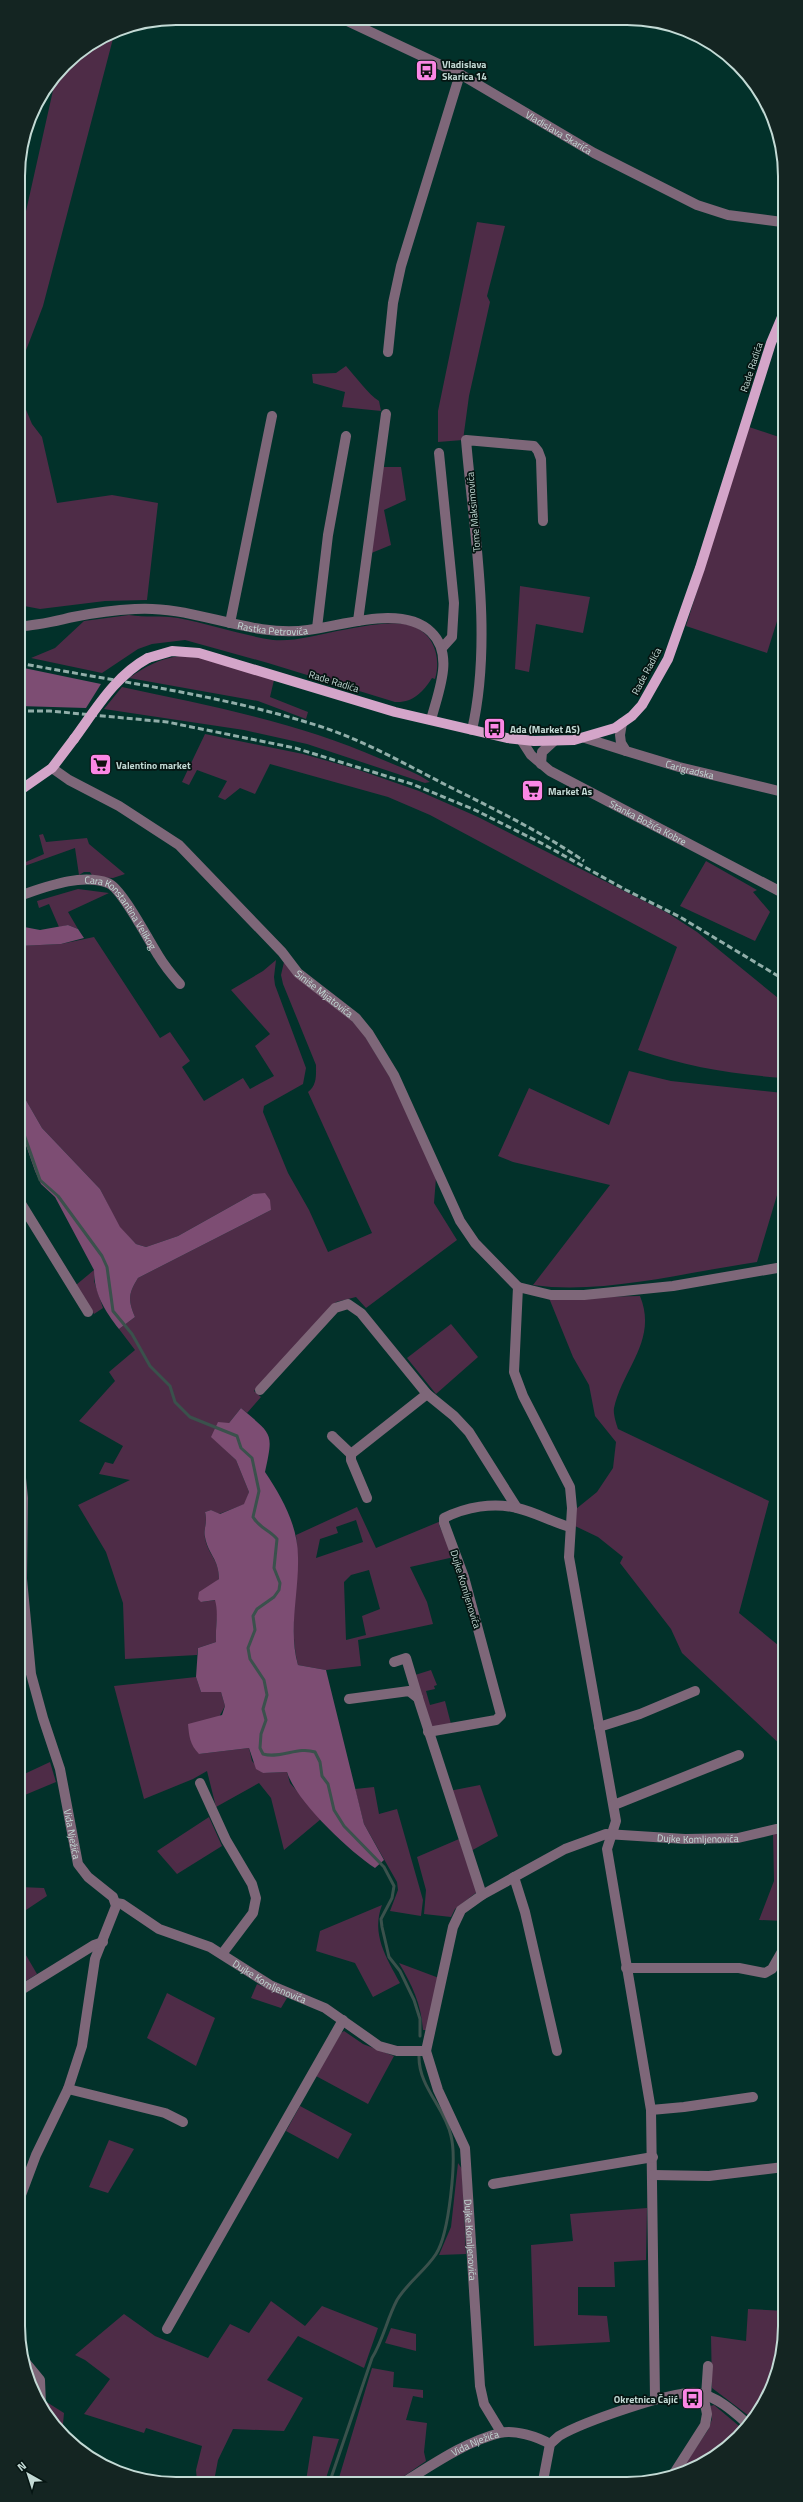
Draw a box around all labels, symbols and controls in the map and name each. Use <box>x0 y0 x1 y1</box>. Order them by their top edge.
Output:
bus stop icon: Vladislava Skarica 14 <box>414 57 440 83</box>
place label: Vladislava Skarica 14 <box>442 57 487 84</box>
street label: Vladislava Skarića <box>523 107 595 158</box>
street label: Rade Radića <box>736 340 767 394</box>
street label: Tome Maksimovića <box>463 471 484 553</box>
street label: Rastka Petrovića <box>236 618 309 639</box>
street label: Rade Radića <box>628 645 665 698</box>
street label: Rade Radića <box>307 667 361 696</box>
bus stop icon: Ada (Market AS) <box>481 716 507 742</box>
place label: Ada (Market AS) <box>510 722 580 737</box>
supermarket icon: Valentino market <box>88 752 114 778</box>
street label: Carigradska <box>664 756 715 783</box>
place label: Valentino market <box>116 758 191 773</box>
supermarket icon: Market As <box>519 778 545 804</box>
place label: Market As <box>548 784 592 799</box>
street label: Stanka Božića Kobre <box>606 796 689 849</box>
street label: Cara Konstantina Velikog <box>84 873 160 953</box>
street label: Siniše Mijatovića <box>292 966 356 1021</box>
street label: Dujke Komljenovića <box>446 1548 485 1630</box>
street label: Vida Nježića <box>60 1808 84 1860</box>
street label: Dujke Komljenovića <box>657 1830 739 1847</box>
street label: Dujke Komljenovića <box>230 1956 309 2007</box>
street label: Dujke Komljenovića <box>460 2199 480 2281</box>
bus stop icon: Okretnica Čajić <box>680 2386 706 2412</box>
place label: Okretnica Čajić <box>614 2392 679 2407</box>
street label: Vida Nježića <box>448 2427 501 2460</box>
north arrow <box>8 2454 48 2494</box>
text: N <box>14 2458 30 2475</box>

